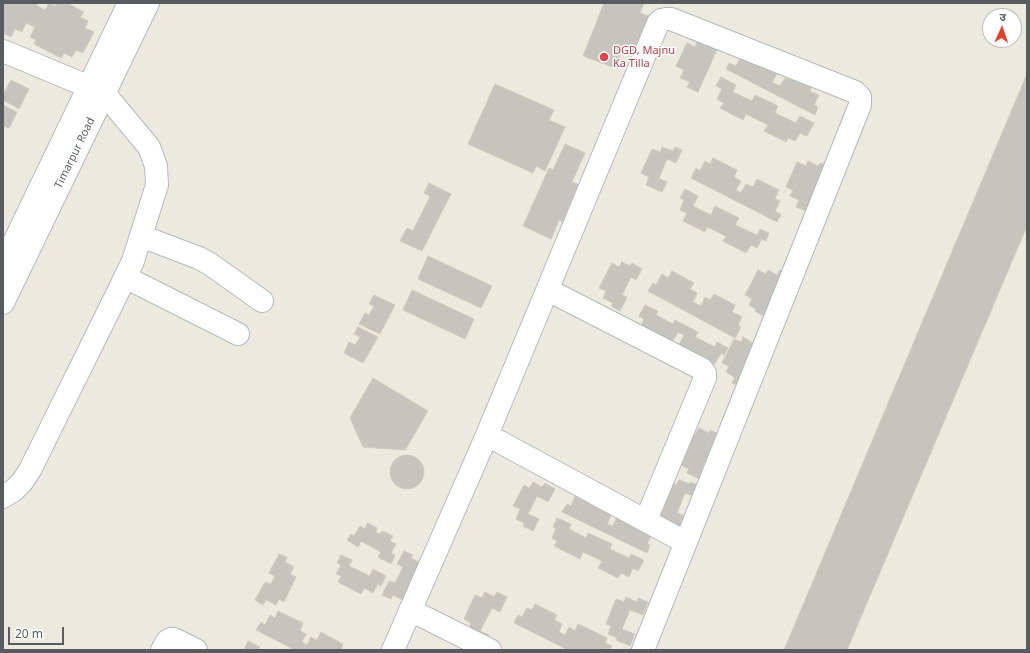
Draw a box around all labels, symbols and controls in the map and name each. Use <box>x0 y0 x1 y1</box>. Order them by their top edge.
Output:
north arrow <box>982 8 1022 48</box>
text: उ <box>999 9 1006 24</box>
place label: DGD, Majnu Ka Tilla <box>613 44 675 70</box>
marker: DGD, Majnu Ka Tilla <box>598 51 610 63</box>
street label: Timarpur Road <box>52 115 98 191</box>
scale bar <box>10 619 66 645</box>
text: 20 m <box>15 625 43 642</box>

